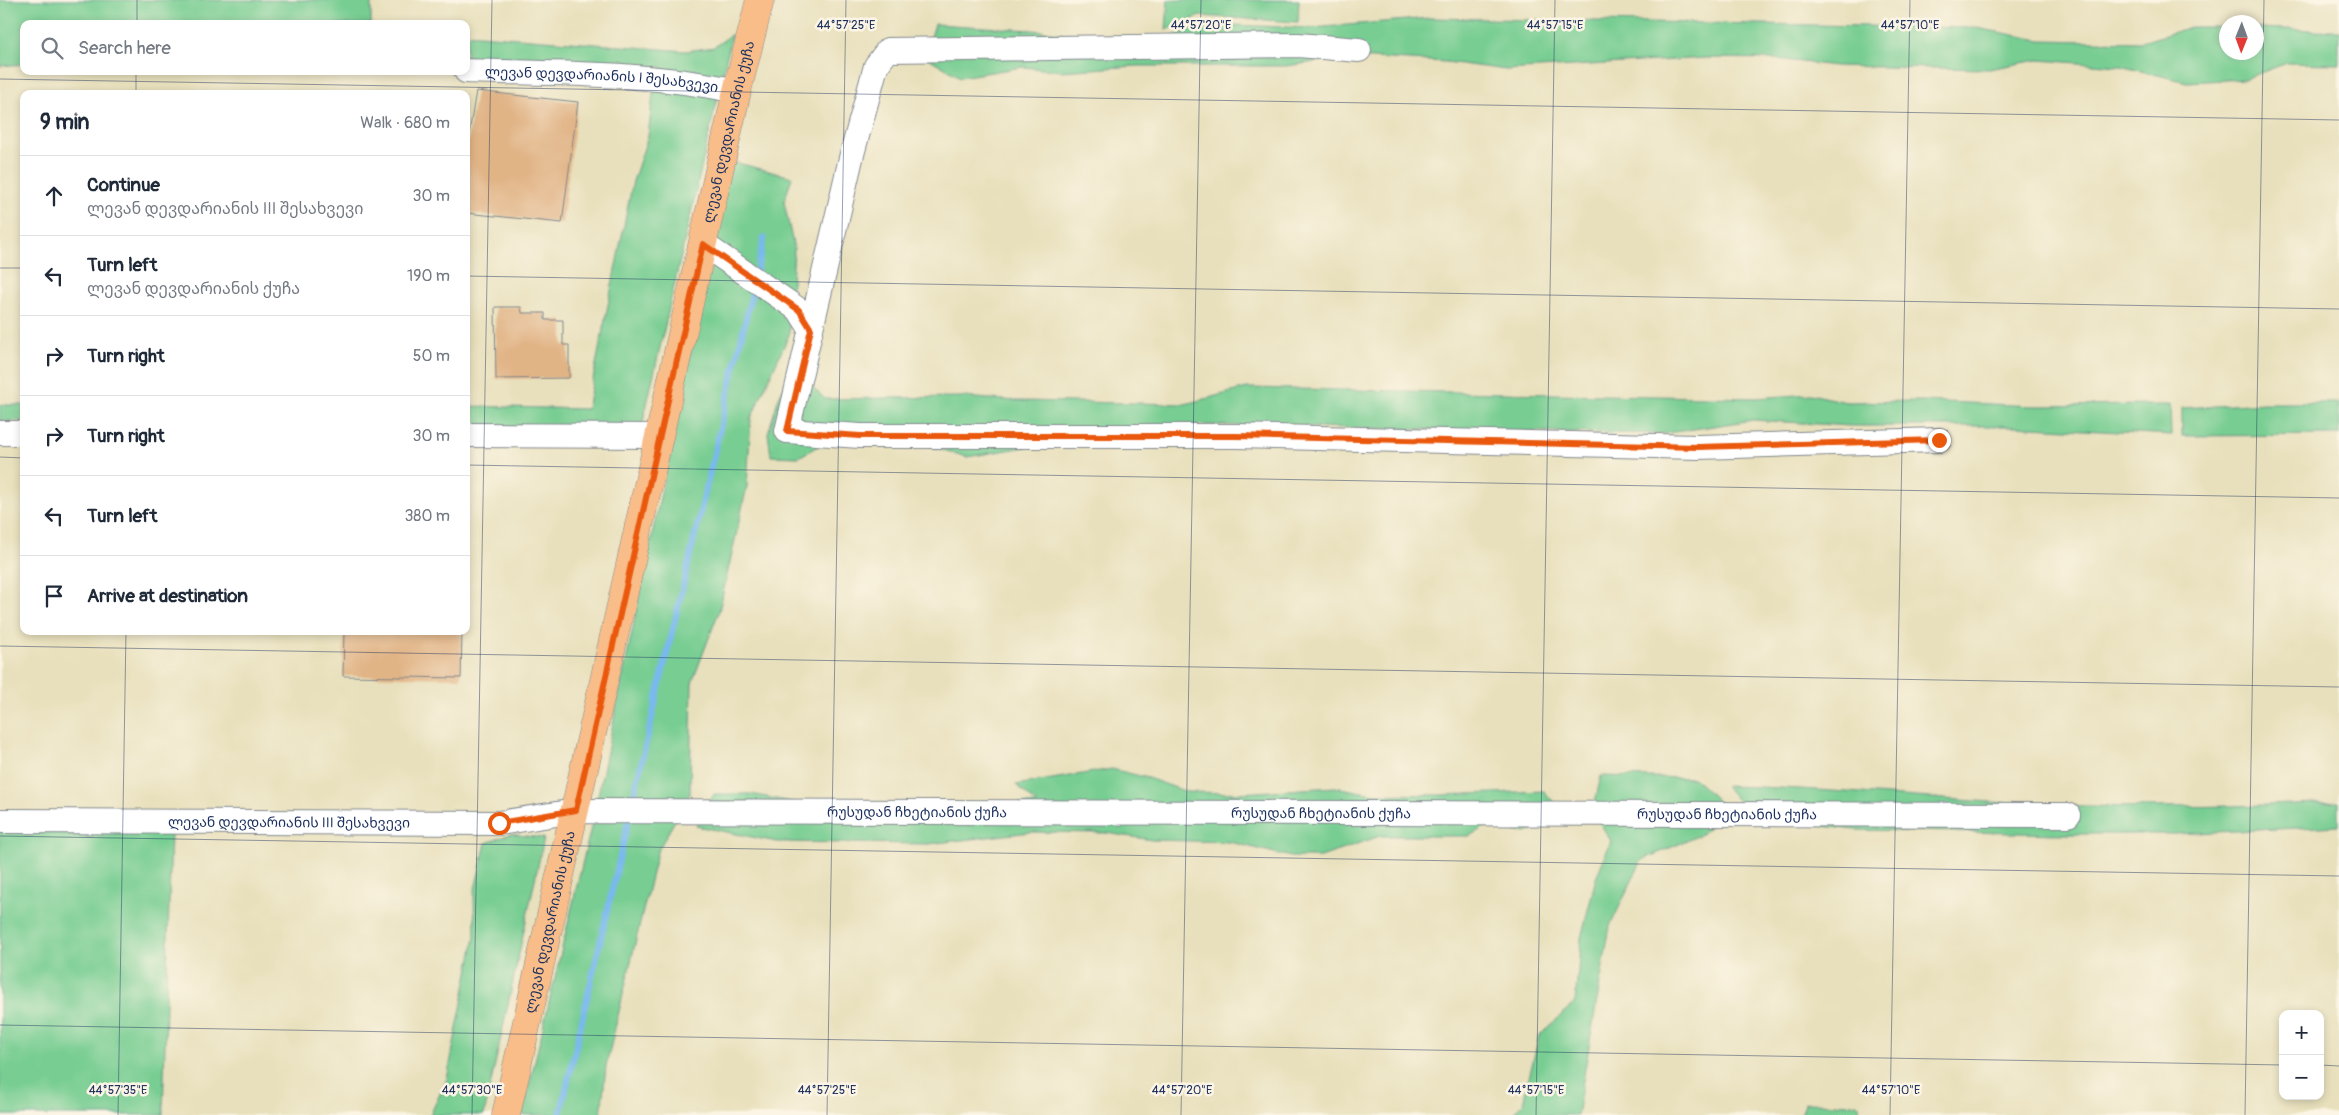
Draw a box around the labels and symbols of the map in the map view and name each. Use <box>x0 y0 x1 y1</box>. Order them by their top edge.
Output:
north arrow <box>2219 15 2264 60</box>
text: 44°57'25"E <box>817 18 875 33</box>
text: 44°57'20"E <box>1171 18 1231 33</box>
text: 44°57'15"E <box>1527 18 1583 33</box>
text: 44°57'10"E <box>1881 18 1939 33</box>
street label: ლევან დევდარიანის ქუჩა <box>699 39 758 225</box>
street label: ლევან დევდარიანის I შესახვევი <box>485 63 720 96</box>
route end <box>1928 429 1951 452</box>
street label: რუსუდან ჩხეტიანის ქუჩა <box>827 803 1007 821</box>
street label: რუსუდან ჩხეტიანის ქუჩა <box>1231 804 1411 822</box>
street label: რუსუდან ჩხეტიანის ქუჩა <box>1637 805 1817 823</box>
route start <box>488 812 511 835</box>
street label: ლევან დევდარიანის III შესახვევი <box>168 813 410 831</box>
street label: ლევან დევდარიანის ქუჩა <box>521 829 578 1015</box>
text: 44°57'35"E <box>89 1083 147 1098</box>
text: 44°57'30"E <box>442 1083 502 1098</box>
text: 44°57'25"E <box>798 1083 856 1098</box>
text: 44°57'20"E <box>1152 1083 1212 1098</box>
text: 44°57'15"E <box>1508 1083 1564 1098</box>
text: 44°57'10"E <box>1862 1083 1920 1098</box>

